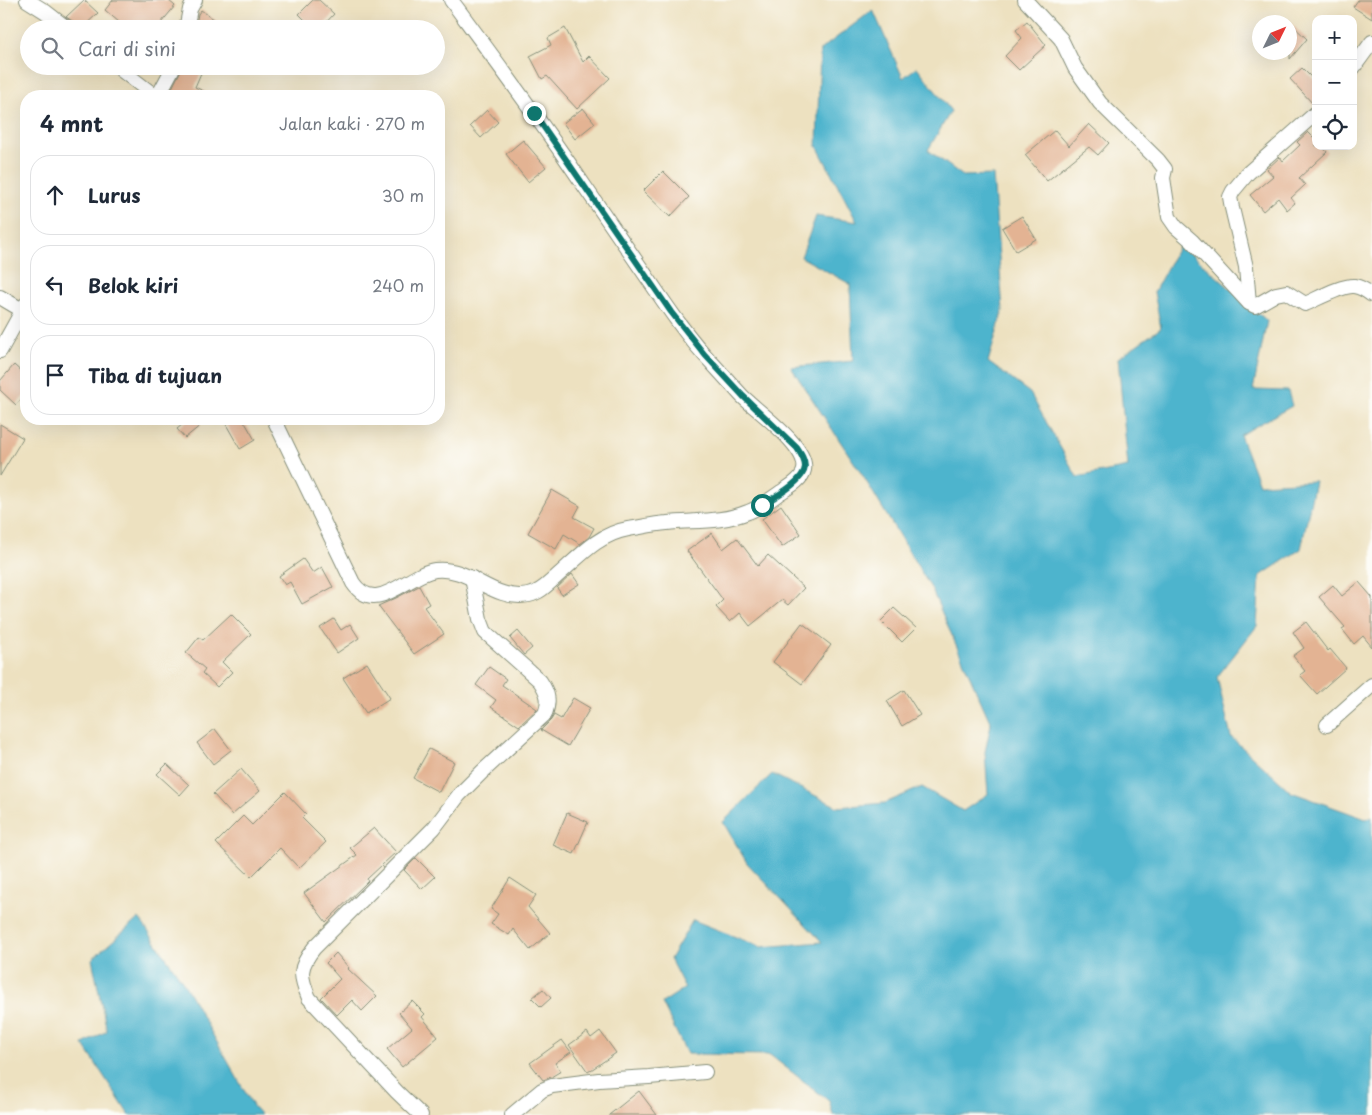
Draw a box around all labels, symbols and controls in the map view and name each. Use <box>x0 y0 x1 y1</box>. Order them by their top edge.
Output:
north arrow <box>1252 15 1297 60</box>
map controls <box>1312 15 1357 150</box>
button: + <box>1312 15 1357 60</box>
search box <box>20 20 445 75</box>
icon: search <box>38 34 66 62</box>
text: Cari di sini <box>78 34 176 62</box>
button: − <box>1312 60 1357 105</box>
route end <box>523 102 546 125</box>
button: locate <box>1312 105 1357 150</box>
text: 4 mnt <box>40 107 104 139</box>
text: Jalan kaki · 270 m <box>279 111 425 135</box>
icon: ahead <box>41 181 69 209</box>
text: Lurus <box>88 181 141 209</box>
text: 30 m <box>382 183 424 207</box>
icon: left <box>41 271 69 299</box>
text: Belok kiri <box>88 271 178 299</box>
text: 240 m <box>372 273 424 297</box>
icon: arrive <box>41 361 69 389</box>
text: Tiba di tujuan <box>88 361 222 389</box>
route start <box>751 494 774 517</box>

